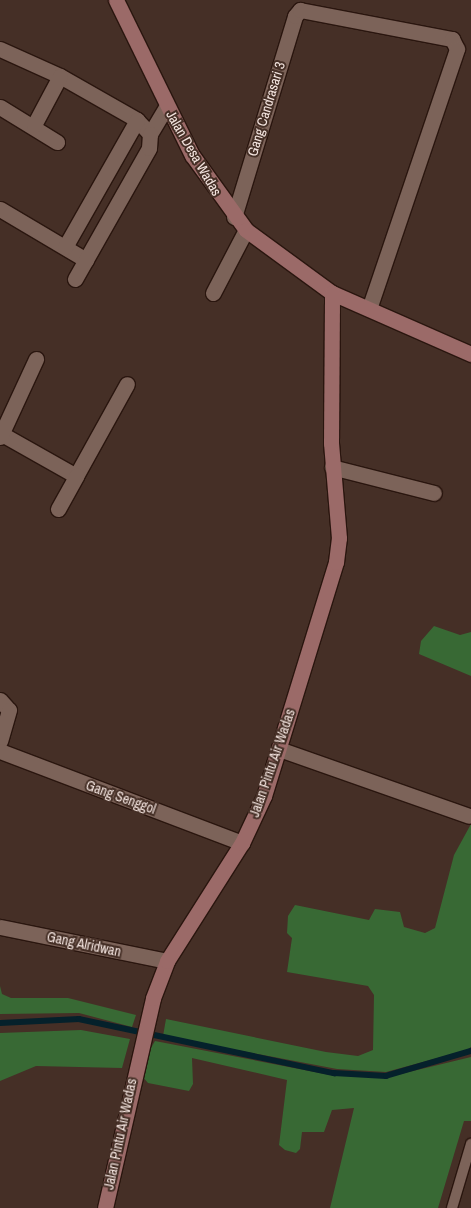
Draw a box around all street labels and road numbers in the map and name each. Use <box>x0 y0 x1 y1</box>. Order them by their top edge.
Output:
street label: Gang Candrasari 3 <box>244 60 288 158</box>
street label: Jalan Desa Wadas <box>163 107 225 199</box>
street label: Jalan Pintu Air Wadas <box>246 706 298 820</box>
street label: Gang Senggol <box>84 777 158 817</box>
street label: Gang Alridwan <box>45 928 123 960</box>
street label: Jalan Pintu Air Wadas <box>100 1077 140 1191</box>

